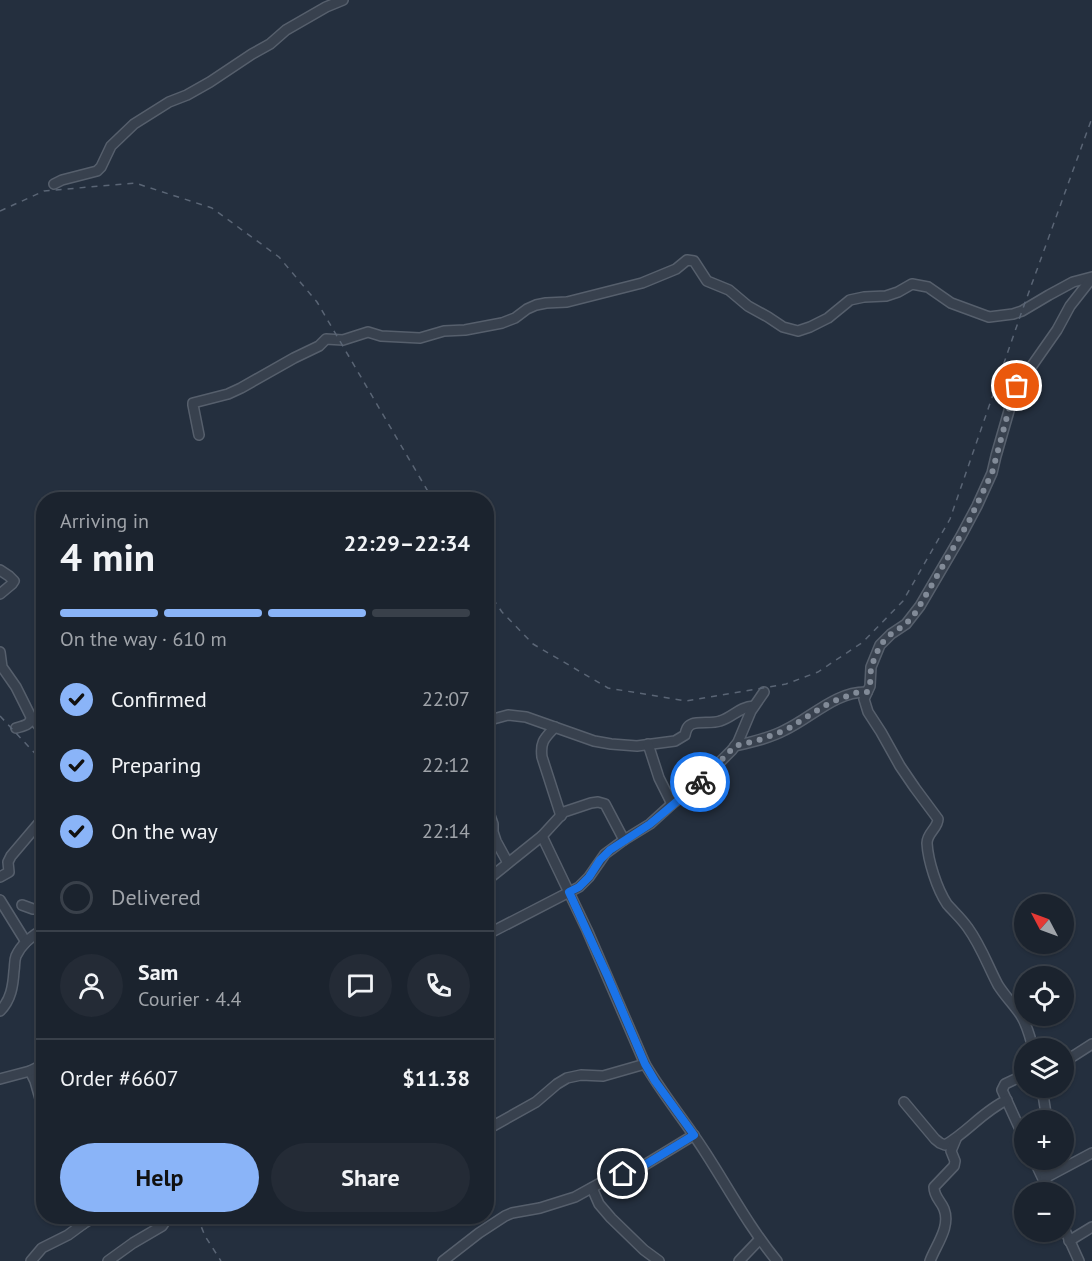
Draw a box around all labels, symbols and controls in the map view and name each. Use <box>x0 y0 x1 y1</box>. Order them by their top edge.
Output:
pin <box>991 360 1042 411</box>
icon: bag <box>1000 369 1033 402</box>
text: Arriving in <box>60 508 149 534</box>
text: 22:29–22:34 <box>344 529 470 557</box>
text: 4 min <box>60 531 155 582</box>
text: On the way · 610 m <box>60 626 227 652</box>
icon: check <box>60 683 93 716</box>
text: Confirmed <box>111 685 207 713</box>
text: 22:07 <box>422 686 470 712</box>
icon: check <box>60 749 93 782</box>
text: Preparing <box>111 751 201 779</box>
text: 22:12 <box>422 752 470 778</box>
courier <box>670 752 730 812</box>
icon: bike <box>684 766 717 799</box>
icon: check <box>60 815 93 848</box>
text: On the way <box>111 817 218 845</box>
text: 22:14 <box>422 818 470 844</box>
text: Delivered <box>111 883 201 911</box>
north arrow <box>1014 894 1074 954</box>
map controls <box>1014 894 1074 1242</box>
button: person <box>60 954 123 1017</box>
button: chat <box>329 954 392 1017</box>
button: phone <box>407 954 470 1017</box>
text: Sam <box>138 958 178 986</box>
button: locate <box>1014 966 1074 1026</box>
text: Courier · 4.4 <box>138 986 241 1012</box>
button: layers <box>1014 1038 1074 1098</box>
text: Order #6607 <box>60 1064 179 1092</box>
text: $11.38 <box>402 1064 470 1092</box>
button: + <box>1014 1110 1074 1170</box>
button: Help <box>60 1143 259 1212</box>
button: Share <box>271 1143 470 1212</box>
pin <box>597 1148 648 1199</box>
icon: home <box>606 1157 639 1190</box>
button: − <box>1014 1182 1074 1242</box>

